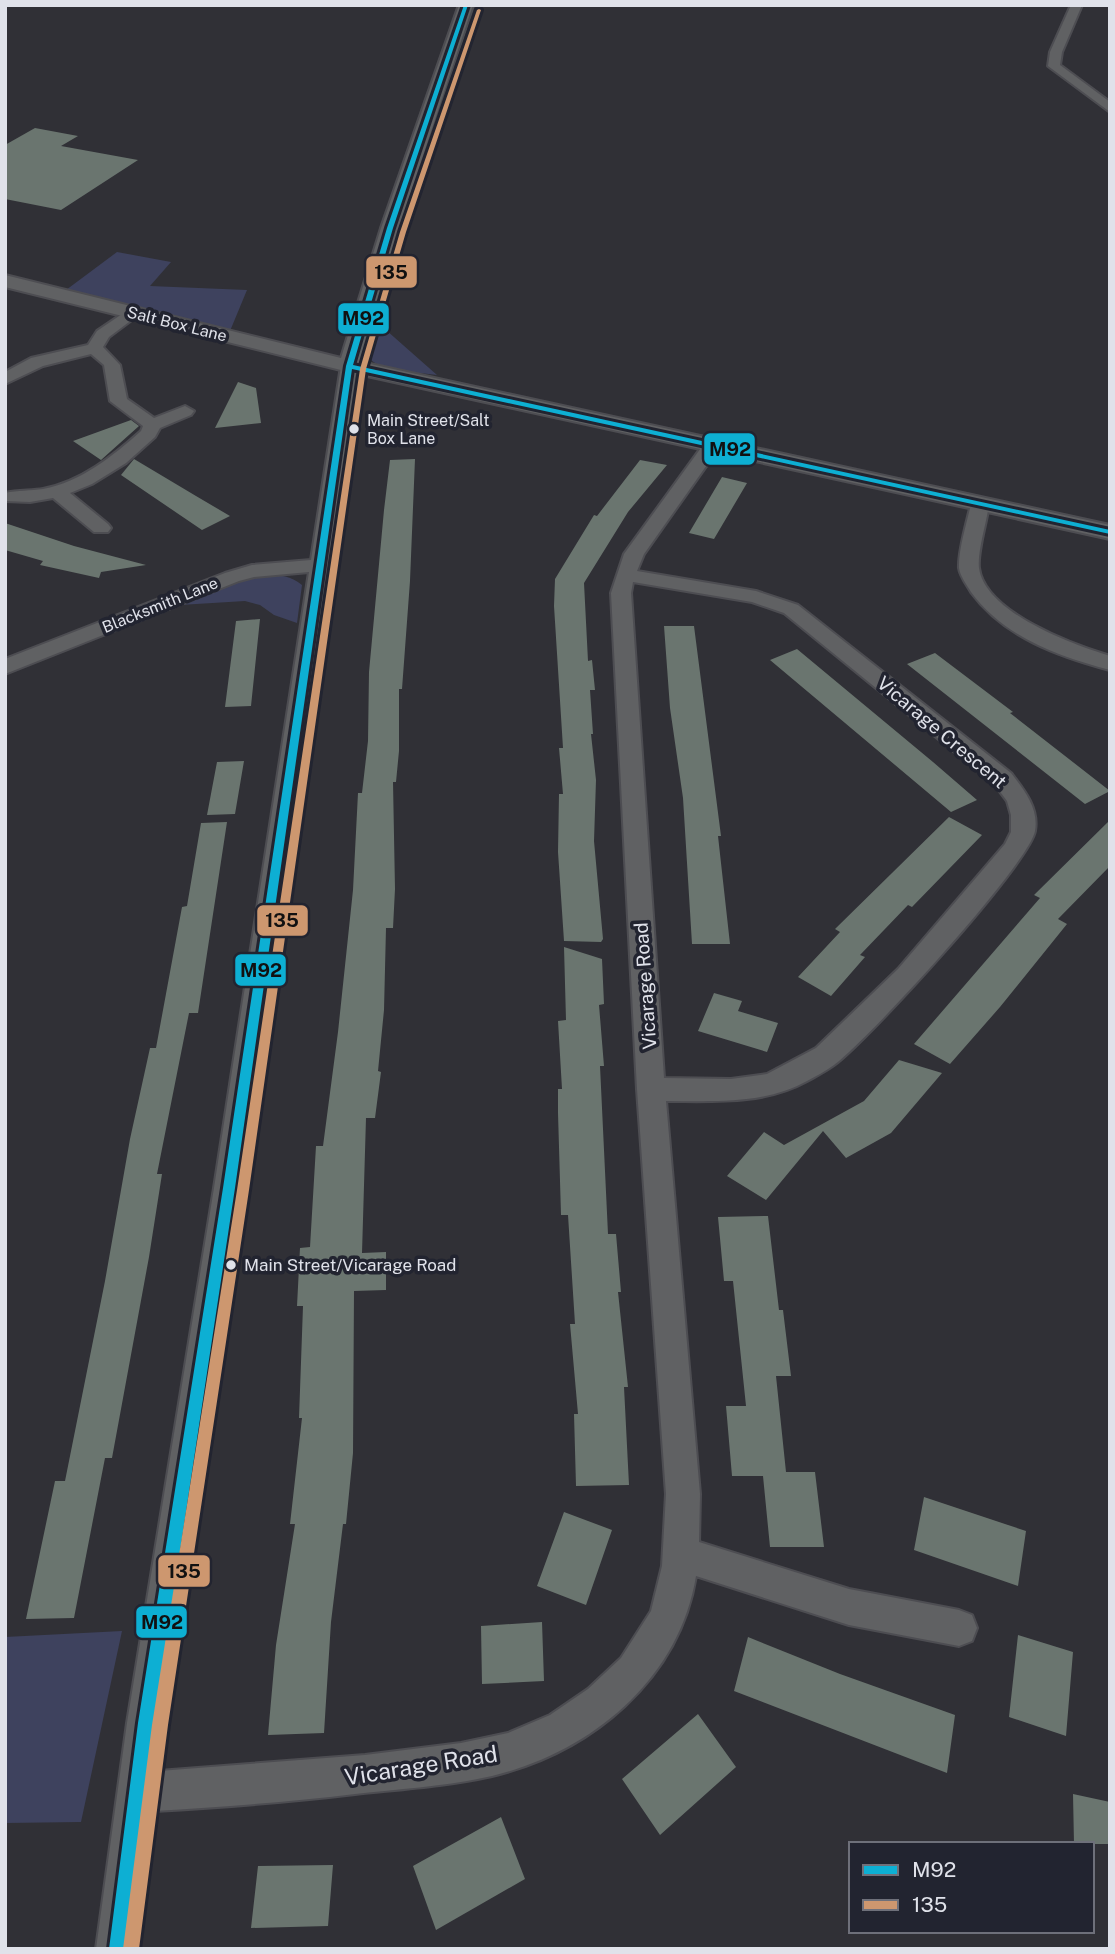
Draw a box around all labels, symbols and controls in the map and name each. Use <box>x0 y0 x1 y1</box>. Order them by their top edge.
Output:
line badge: 135 <box>365 255 418 289</box>
text: 135 <box>374 261 408 283</box>
street label: Salt Box Lane <box>125 302 229 346</box>
line badge: M92 <box>337 302 390 335</box>
text: M92 <box>342 307 384 329</box>
place label: Main Street/Salt Box Lane <box>367 411 489 448</box>
marker: Main Street/Salt Box Lane <box>347 422 361 436</box>
line badge: M92 <box>703 432 756 466</box>
text: M92 <box>709 438 751 460</box>
street label: Blacksmith Lane <box>99 573 221 637</box>
street label: Vicarage Crescent <box>873 671 1011 793</box>
line badge: 135 <box>256 904 309 937</box>
text: 135 <box>265 909 299 931</box>
street label: Vicarage Road <box>630 922 660 1050</box>
line badge: M92 <box>234 953 287 987</box>
text: M92 <box>240 959 282 981</box>
place label: Main Street/Vicarage Road <box>244 1255 456 1275</box>
marker: Main Street/Vicarage Road <box>224 1258 238 1272</box>
line badge: 135 <box>157 1554 211 1588</box>
text: 135 <box>167 1560 201 1582</box>
line badge: M92 <box>135 1605 188 1639</box>
text: M92 <box>141 1611 183 1633</box>
street label: Vicarage Road <box>343 1740 499 1790</box>
legend <box>849 1842 1094 1933</box>
text: M92 <box>912 1857 956 1882</box>
text: 135 <box>912 1892 947 1917</box>

